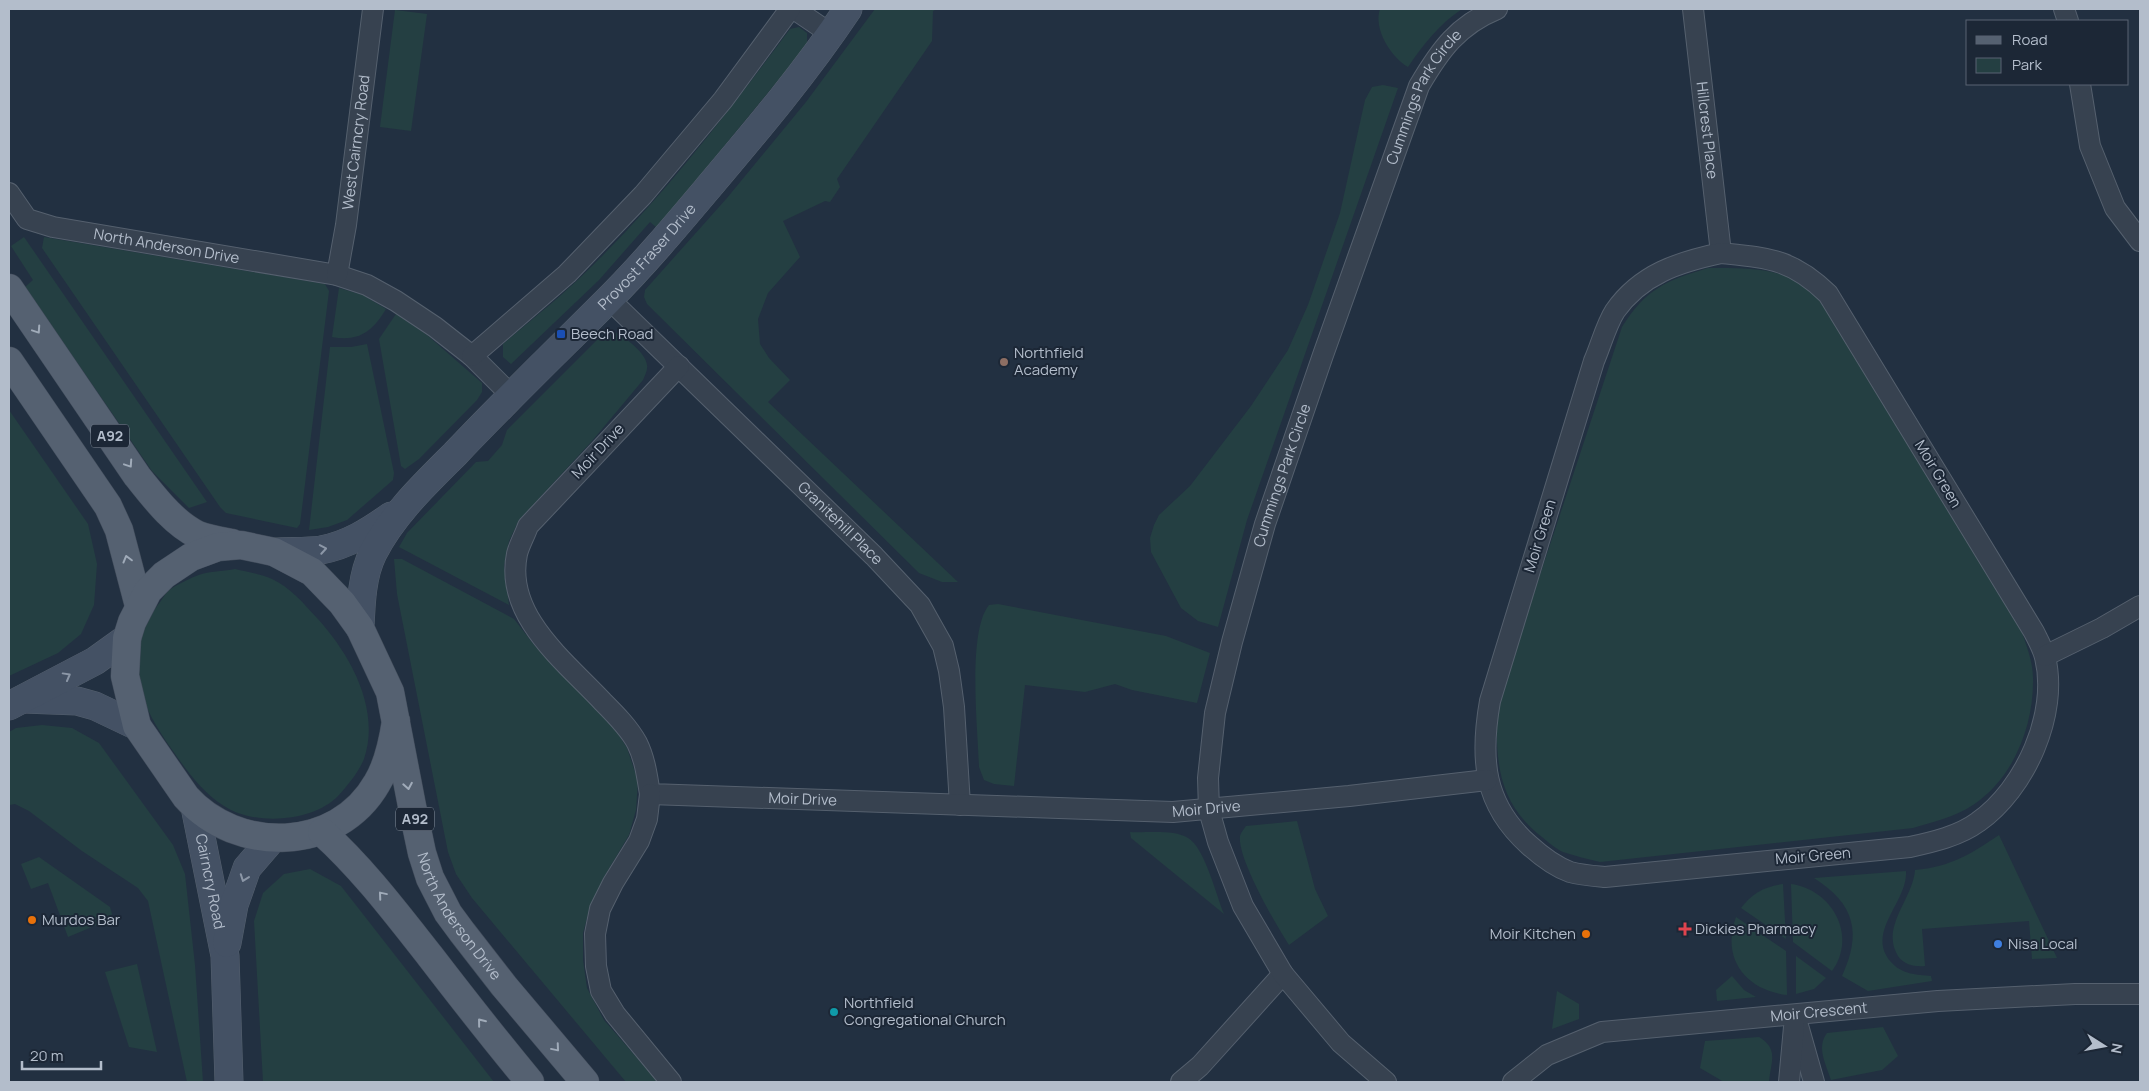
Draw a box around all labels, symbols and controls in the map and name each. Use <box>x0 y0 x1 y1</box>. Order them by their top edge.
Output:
legend <box>1966 20 2129 85</box>
street label: Cummings Park Circle <box>1381 24 1466 167</box>
text: Road <box>2012 29 2048 50</box>
text: Park <box>2012 54 2042 75</box>
street label: West Cairncry Road <box>337 74 375 211</box>
street label: Hillcrest Place <box>1691 80 1723 180</box>
street label: Provost Fraser Drive <box>593 199 701 314</box>
street label: North Anderson Drive <box>92 223 241 268</box>
place label: Beech Road <box>571 323 654 344</box>
one-way arrow <box>31 324 40 333</box>
marker: Beech Road <box>555 328 567 340</box>
place label: Northfield Academy <box>1014 342 1084 380</box>
marker: Northfield Academy <box>998 356 1010 368</box>
street label: Cummings Park Circle <box>1248 400 1316 549</box>
street label: Moir Drive <box>567 418 629 483</box>
road number: A92 <box>91 424 129 448</box>
street label: Moir Green <box>1910 436 1967 512</box>
one-way arrow <box>123 458 132 468</box>
street label: Granitehill Place <box>793 477 888 569</box>
street label: Moir Green <box>1518 497 1561 575</box>
one-way arrow <box>318 544 327 554</box>
one-way arrow <box>122 555 133 564</box>
one-way arrow <box>62 672 71 682</box>
one-way arrow <box>403 782 413 791</box>
street label: Moir Drive <box>768 787 838 810</box>
street label: Moir Drive <box>1171 795 1242 822</box>
road number: A92 <box>396 808 434 831</box>
street label: Cairncry Road <box>191 832 230 931</box>
street label: Moir Green <box>1774 842 1852 869</box>
street label: North Anderson Drive <box>412 850 507 984</box>
one-way arrow <box>240 873 250 882</box>
one-way arrow <box>379 892 388 901</box>
place label: Murdos Bar <box>42 909 121 930</box>
marker: Murdos Bar <box>26 914 38 926</box>
place label: Dickies Pharmacy <box>1695 918 1816 939</box>
place label: Moir Kitchen <box>1490 923 1576 944</box>
marker: Dickies Pharmacy <box>1679 923 1691 935</box>
marker: Moir Kitchen <box>1580 928 1592 940</box>
place label: Nisa Local <box>2008 933 2078 954</box>
marker: Nisa Local <box>1992 938 2004 950</box>
place label: Northfield Congregational Church <box>844 992 1006 1030</box>
street label: Moir Crescent <box>1769 997 1869 1026</box>
marker: Northfield Congregational Church <box>828 1006 840 1018</box>
one-way arrow <box>477 1018 486 1027</box>
north arrow <box>2079 1021 2129 1071</box>
scale bar <box>22 1038 101 1070</box>
one-way arrow <box>550 1042 559 1051</box>
text: N <box>2107 1042 2128 1055</box>
text: 20 m <box>30 1045 63 1066</box>

